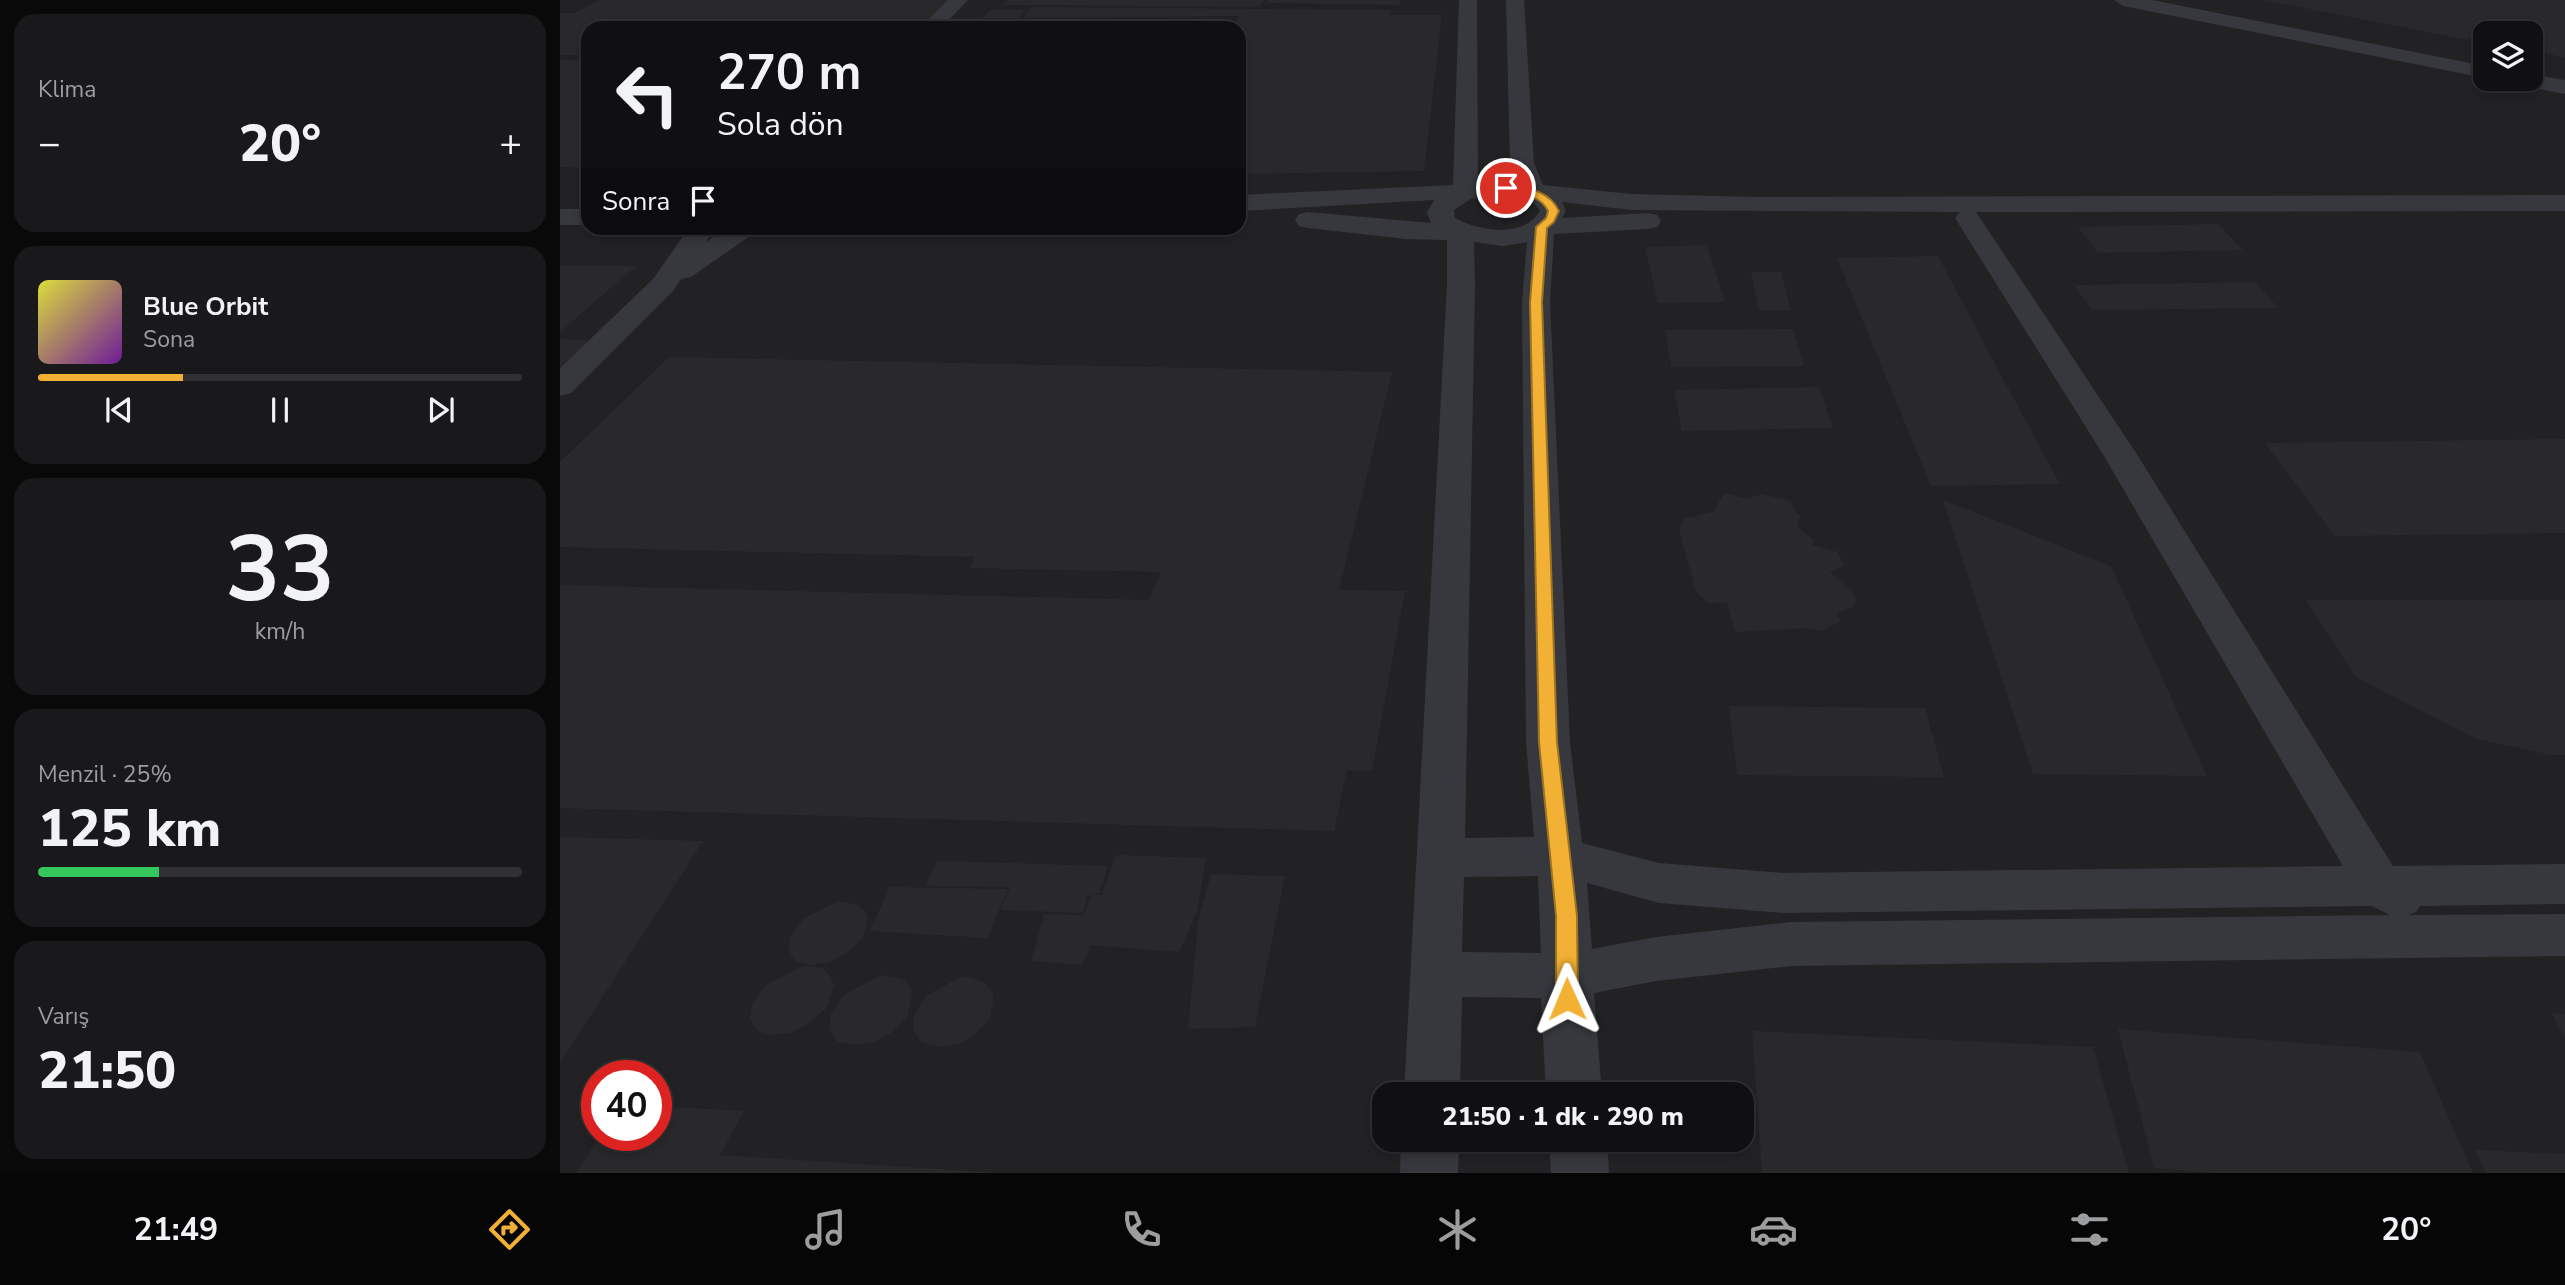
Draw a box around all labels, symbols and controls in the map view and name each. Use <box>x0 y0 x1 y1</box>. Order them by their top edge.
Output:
map controls <box>2473 21 2543 91</box>
button: layers <box>2473 21 2543 91</box>
text: 270 m <box>717 39 861 106</box>
icon: left <box>602 49 693 140</box>
text: Klima <box>38 74 96 105</box>
text: Sola dön <box>717 103 844 146</box>
text: 20° <box>239 108 321 179</box>
text: − <box>38 118 61 169</box>
text: + <box>499 118 522 169</box>
pin <box>1476 158 1536 218</box>
icon: arrive <box>1487 169 1525 207</box>
icon: arrive <box>684 182 722 220</box>
text: Sonra <box>602 184 670 219</box>
text: Blue Orbit <box>143 289 268 324</box>
text: Sona <box>143 324 195 355</box>
icon: previous <box>100 391 138 429</box>
icon: pause <box>261 391 299 429</box>
icon: next <box>422 391 460 429</box>
text: 33 <box>225 508 335 632</box>
text: km/h <box>255 616 305 647</box>
text: Menzil · 25% <box>38 759 172 790</box>
text: 125 km <box>38 793 221 864</box>
position arrow <box>1530 962 1604 1036</box>
text: Varış <box>38 1001 89 1032</box>
text: 21:50 <box>38 1035 176 1106</box>
speed limit sign: 40 <box>581 1060 672 1151</box>
text: 21:50 · 1 dk · 290 m <box>1442 1099 1684 1134</box>
icon: directions <box>485 1205 534 1254</box>
icon: music <box>801 1205 850 1254</box>
icon: phone <box>1117 1205 1166 1254</box>
icon: climate <box>1433 1205 1482 1254</box>
icon: car <box>1749 1205 1798 1254</box>
icon: filters <box>2065 1205 2114 1254</box>
text: 21:49 <box>133 1208 218 1251</box>
text: 20° <box>2381 1208 2431 1251</box>

